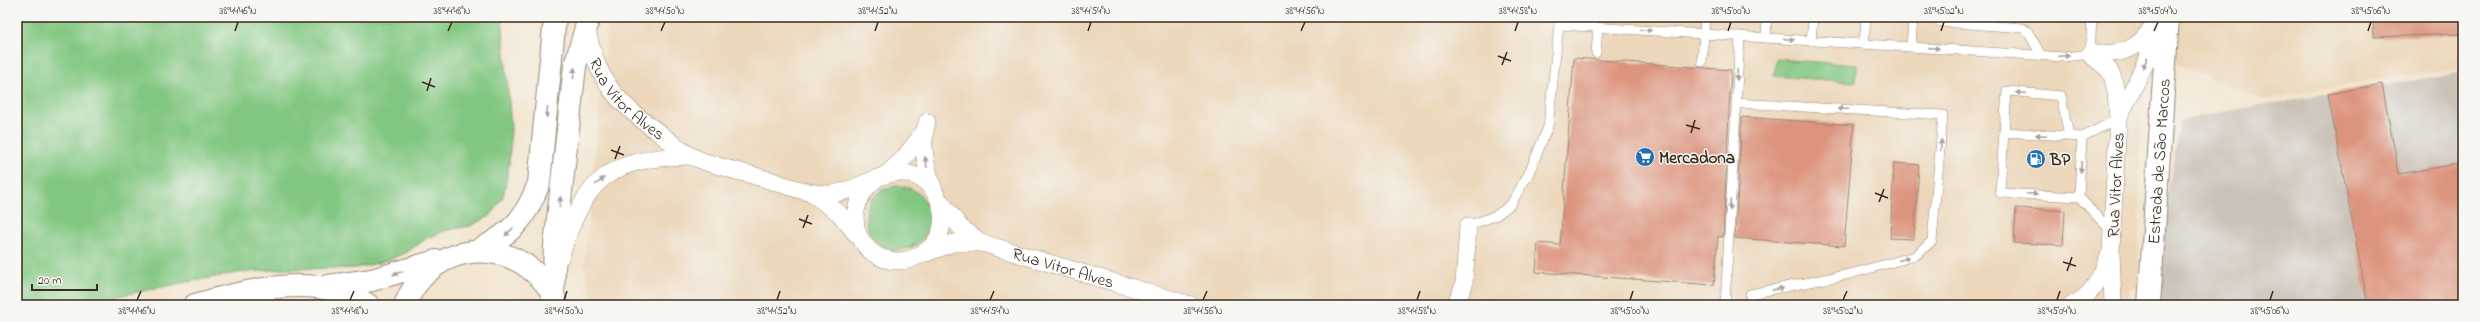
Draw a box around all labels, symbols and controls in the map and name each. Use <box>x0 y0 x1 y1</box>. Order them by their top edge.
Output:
text: 38°44'46"N <box>219 4 257 19</box>
text: 38°44'48"N <box>434 4 471 19</box>
text: 38°44'50"N <box>646 4 685 19</box>
text: 38°44'52"N <box>858 4 898 19</box>
text: 38°44'54"N <box>1072 4 1111 19</box>
text: 38°44'56"N <box>1285 4 1325 19</box>
text: 38°44'58"N <box>1499 4 1537 19</box>
text: 38°45'00"N <box>1711 4 1751 19</box>
text: 38°45'02"N <box>1924 4 1964 19</box>
text: 38°45'04"N <box>2139 4 2178 19</box>
text: 38°45'06"N <box>2351 4 2391 19</box>
one-way arrow <box>1640 27 1652 34</box>
one-way arrow <box>1783 36 1795 43</box>
one-way arrow <box>1928 45 1940 52</box>
one-way arrow <box>2058 53 2071 59</box>
street label: Rua Vitor Alves <box>582 54 669 147</box>
one-way arrow <box>2142 57 2148 69</box>
one-way arrow <box>571 66 578 79</box>
one-way arrow <box>1734 69 1741 81</box>
street label: Estrada de São Marcos <box>2142 78 2178 245</box>
one-way arrow <box>2015 89 2027 96</box>
one-way arrow <box>543 106 550 118</box>
one-way arrow <box>1836 106 1849 112</box>
one-way arrow <box>2035 131 2047 138</box>
street label: Rua Vitor Alves <box>2101 132 2132 238</box>
one-way arrow <box>1937 139 1944 151</box>
supermarket icon: Mercadona <box>1634 146 1656 168</box>
place label: Mercadona <box>1659 146 1735 171</box>
fuel station icon: BP <box>2025 148 2047 170</box>
place label: BP <box>2049 148 2070 173</box>
one-way arrow <box>922 156 928 168</box>
one-way arrow <box>2077 161 2084 173</box>
one-way arrow <box>595 177 606 185</box>
one-way arrow <box>2026 191 2038 198</box>
one-way arrow <box>557 196 563 208</box>
one-way arrow <box>1727 199 1734 211</box>
one-way arrow <box>504 227 514 237</box>
street label: Rua Vitor Alves <box>1009 242 1117 296</box>
one-way arrow <box>1899 256 1911 262</box>
scale bar <box>32 266 97 292</box>
one-way arrow <box>392 270 404 276</box>
text: 20 m <box>38 272 61 290</box>
one-way arrow <box>1772 285 1784 291</box>
text: 38°44'46"N <box>118 304 156 319</box>
text: 38°44'48"N <box>332 304 369 319</box>
text: 38°44'50"N <box>545 304 584 319</box>
text: 38°44'52"N <box>757 304 797 319</box>
text: 38°44'54"N <box>971 304 1010 319</box>
text: 38°44'56"N <box>1183 304 1223 319</box>
text: 38°44'58"N <box>1398 304 1436 319</box>
text: 38°45'00"N <box>1610 304 1650 319</box>
text: 38°45'02"N <box>1823 304 1863 319</box>
text: 38°45'04"N <box>2038 304 2077 319</box>
text: 38°45'06"N <box>2250 304 2290 319</box>

